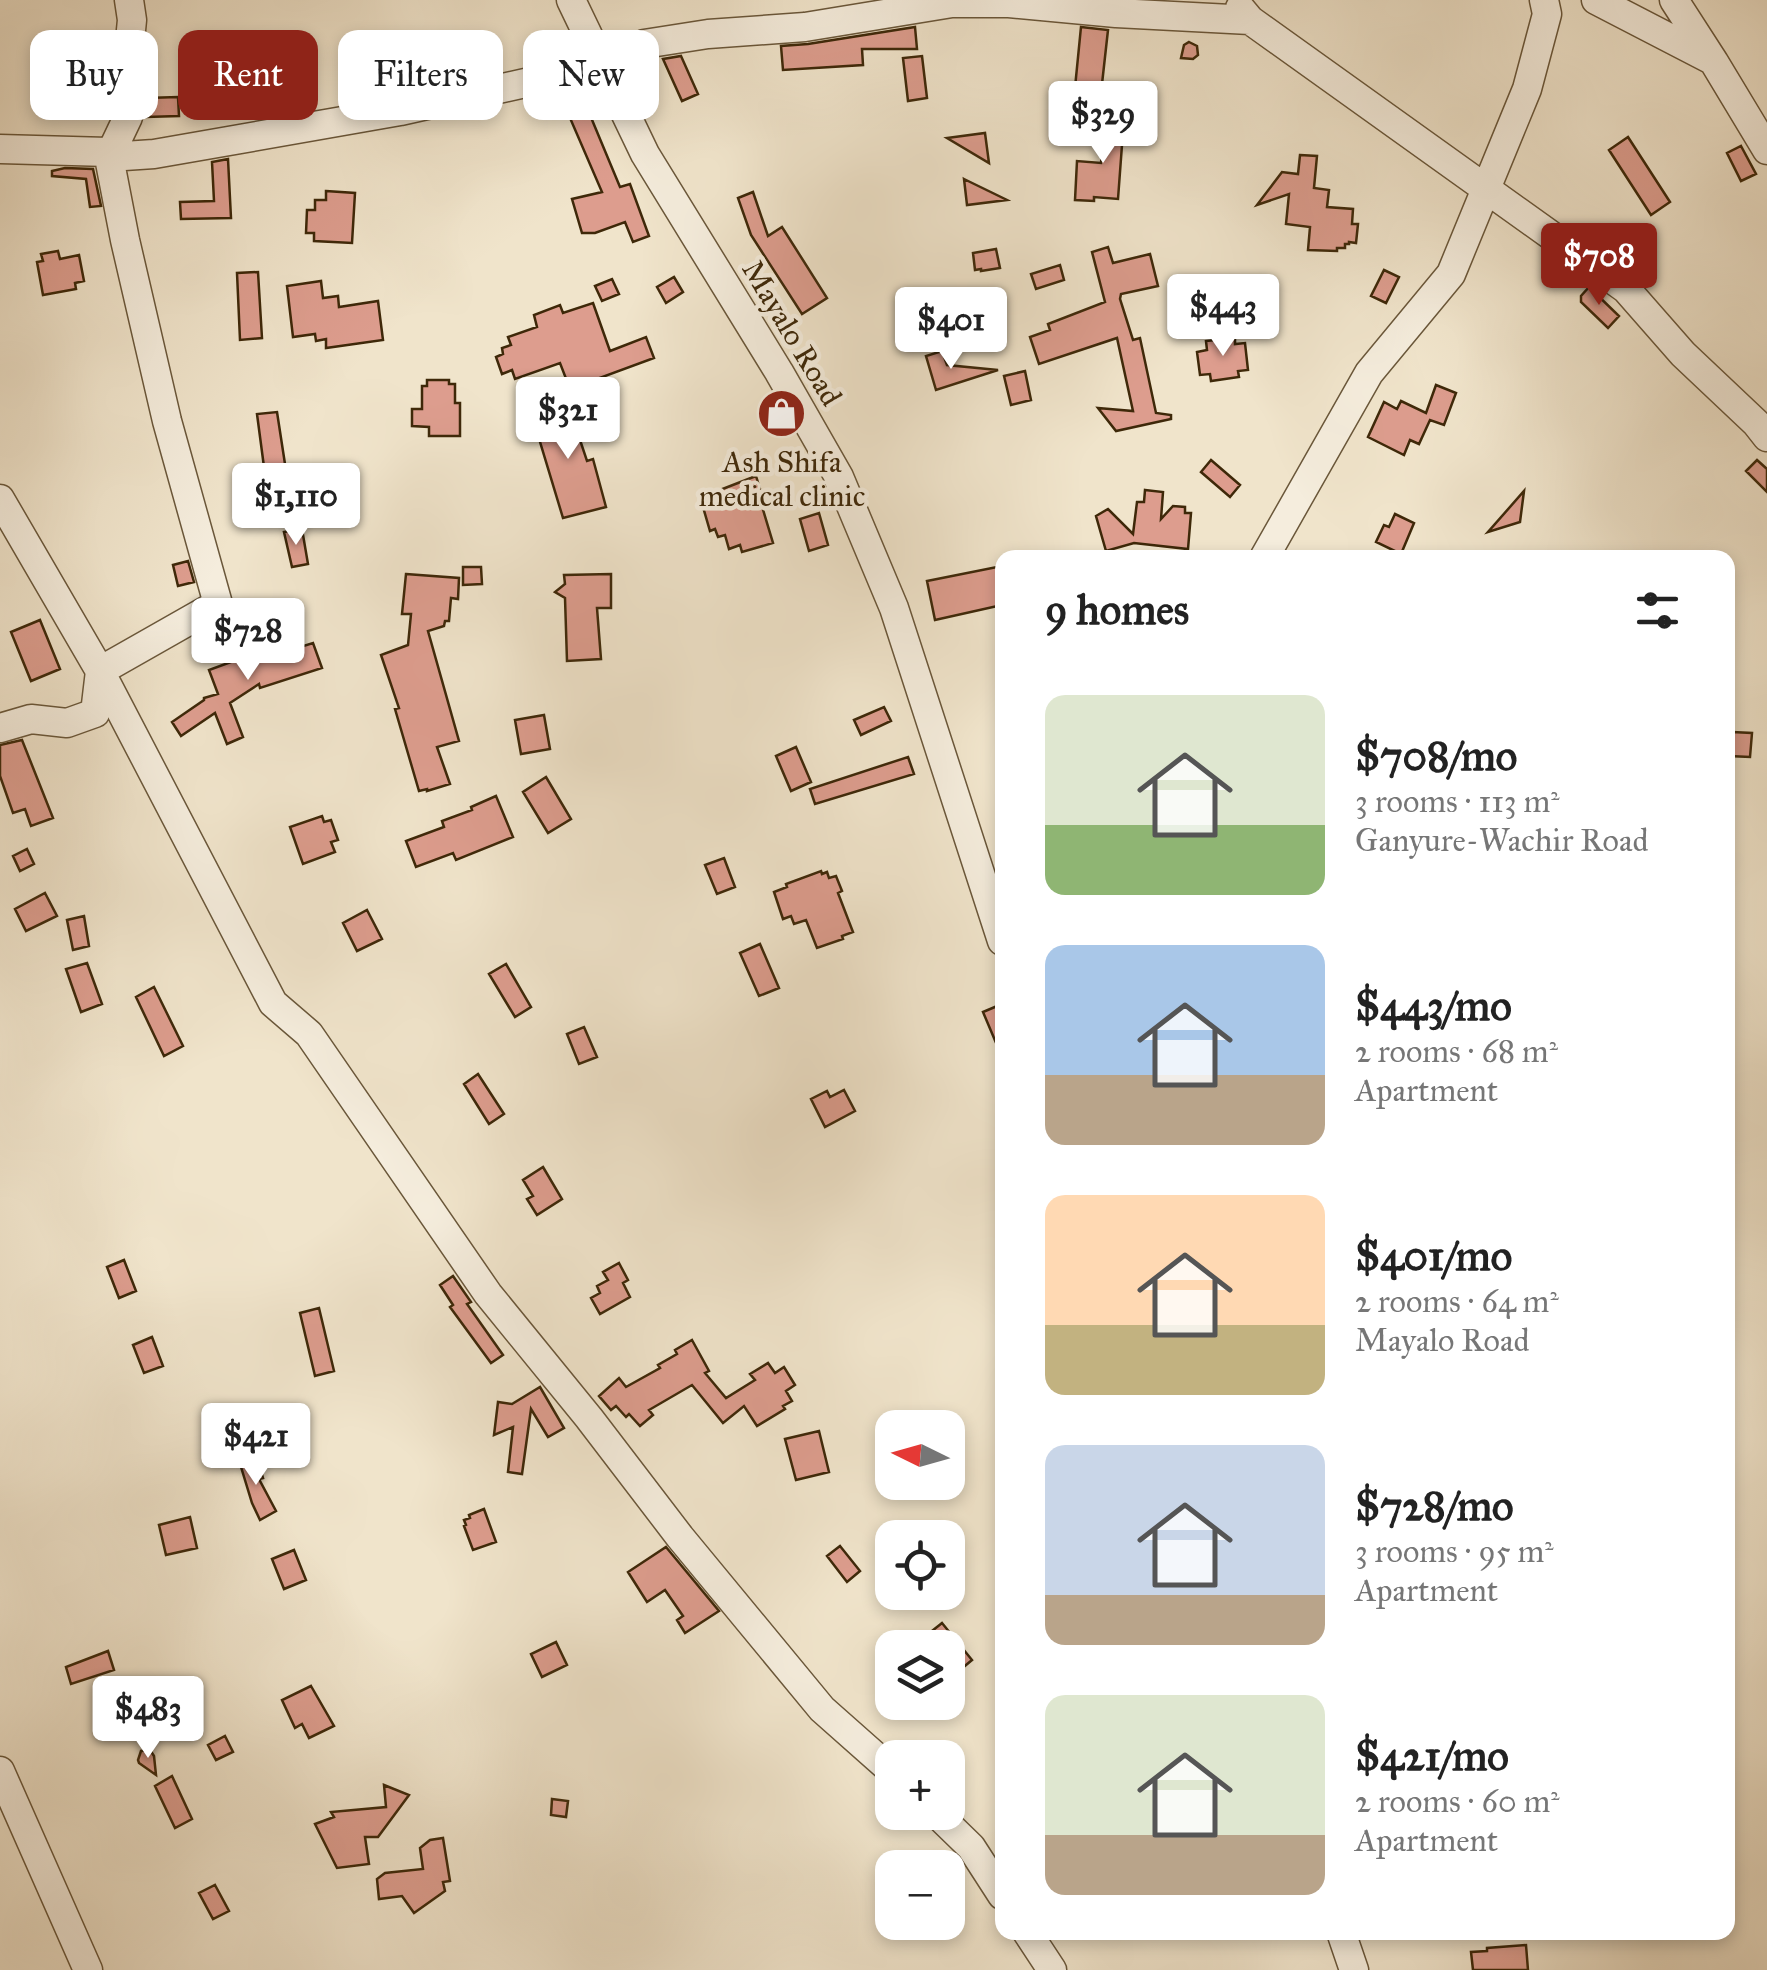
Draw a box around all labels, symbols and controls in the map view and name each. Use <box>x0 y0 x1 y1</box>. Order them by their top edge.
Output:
chip: Buy <box>30 30 158 120</box>
chip: Rent <box>178 30 318 120</box>
chip: Filters <box>338 30 503 120</box>
chip: New <box>523 30 659 120</box>
pin: $329 <box>1044 81 1162 166</box>
text: $329 <box>1071 94 1135 133</box>
pin: $708 <box>1540 223 1658 308</box>
text: $708 <box>1563 236 1635 275</box>
street label: Mayalo Road <box>734 254 850 412</box>
pin: $443 <box>1164 274 1282 359</box>
pin: $401 <box>892 287 1010 372</box>
text: $443 <box>1189 287 1257 326</box>
text: $401 <box>917 300 985 339</box>
pin: $321 <box>509 377 627 462</box>
shop icon: Ash Shifa medical clinic <box>756 387 808 439</box>
text: $321 <box>538 390 598 429</box>
place label: Ash Shifa medical clinic <box>699 444 865 514</box>
pin: $1,110 <box>215 463 377 548</box>
text: $1,110 <box>254 476 338 515</box>
icon: filters <box>1630 583 1685 638</box>
text: 9 homes <box>1045 584 1189 636</box>
pin: $728 <box>189 598 307 683</box>
text: $728 <box>213 611 283 650</box>
text: $708/mo <box>1355 730 1517 782</box>
icon: home <box>1125 735 1245 855</box>
text: 3 rooms · 113 m² <box>1355 782 1560 821</box>
text: Ganyure-Wachir Road <box>1355 821 1648 860</box>
text: $443/mo <box>1355 980 1512 1032</box>
icon: home <box>1125 985 1245 1105</box>
text: 2 rooms · 68 m² <box>1355 1032 1558 1071</box>
text: Apartment <box>1355 1071 1498 1110</box>
text: $401/mo <box>1355 1230 1512 1282</box>
icon: home <box>1125 1235 1245 1355</box>
text: 2 rooms · 64 m² <box>1355 1282 1559 1321</box>
text: Mayalo Road <box>1355 1321 1529 1360</box>
pin: $421 <box>197 1403 315 1488</box>
north arrow <box>875 1410 965 1500</box>
map controls <box>875 1410 965 1940</box>
text: $421 <box>223 1416 289 1455</box>
text: $728/mo <box>1355 1480 1514 1532</box>
icon: home <box>1125 1485 1245 1605</box>
button: locate <box>875 1520 965 1610</box>
text: 3 rooms · 95 m² <box>1355 1532 1554 1571</box>
text: Apartment <box>1355 1571 1498 1610</box>
button: layers <box>875 1630 965 1720</box>
pin: $483 <box>89 1676 207 1761</box>
text: $483 <box>115 1689 181 1728</box>
text: $421/mo <box>1355 1730 1509 1782</box>
icon: home <box>1125 1735 1245 1855</box>
button: + <box>875 1740 965 1830</box>
text: 2 rooms · 60 m² <box>1355 1782 1560 1821</box>
text: Apartment <box>1355 1821 1498 1860</box>
button: − <box>875 1850 965 1940</box>

